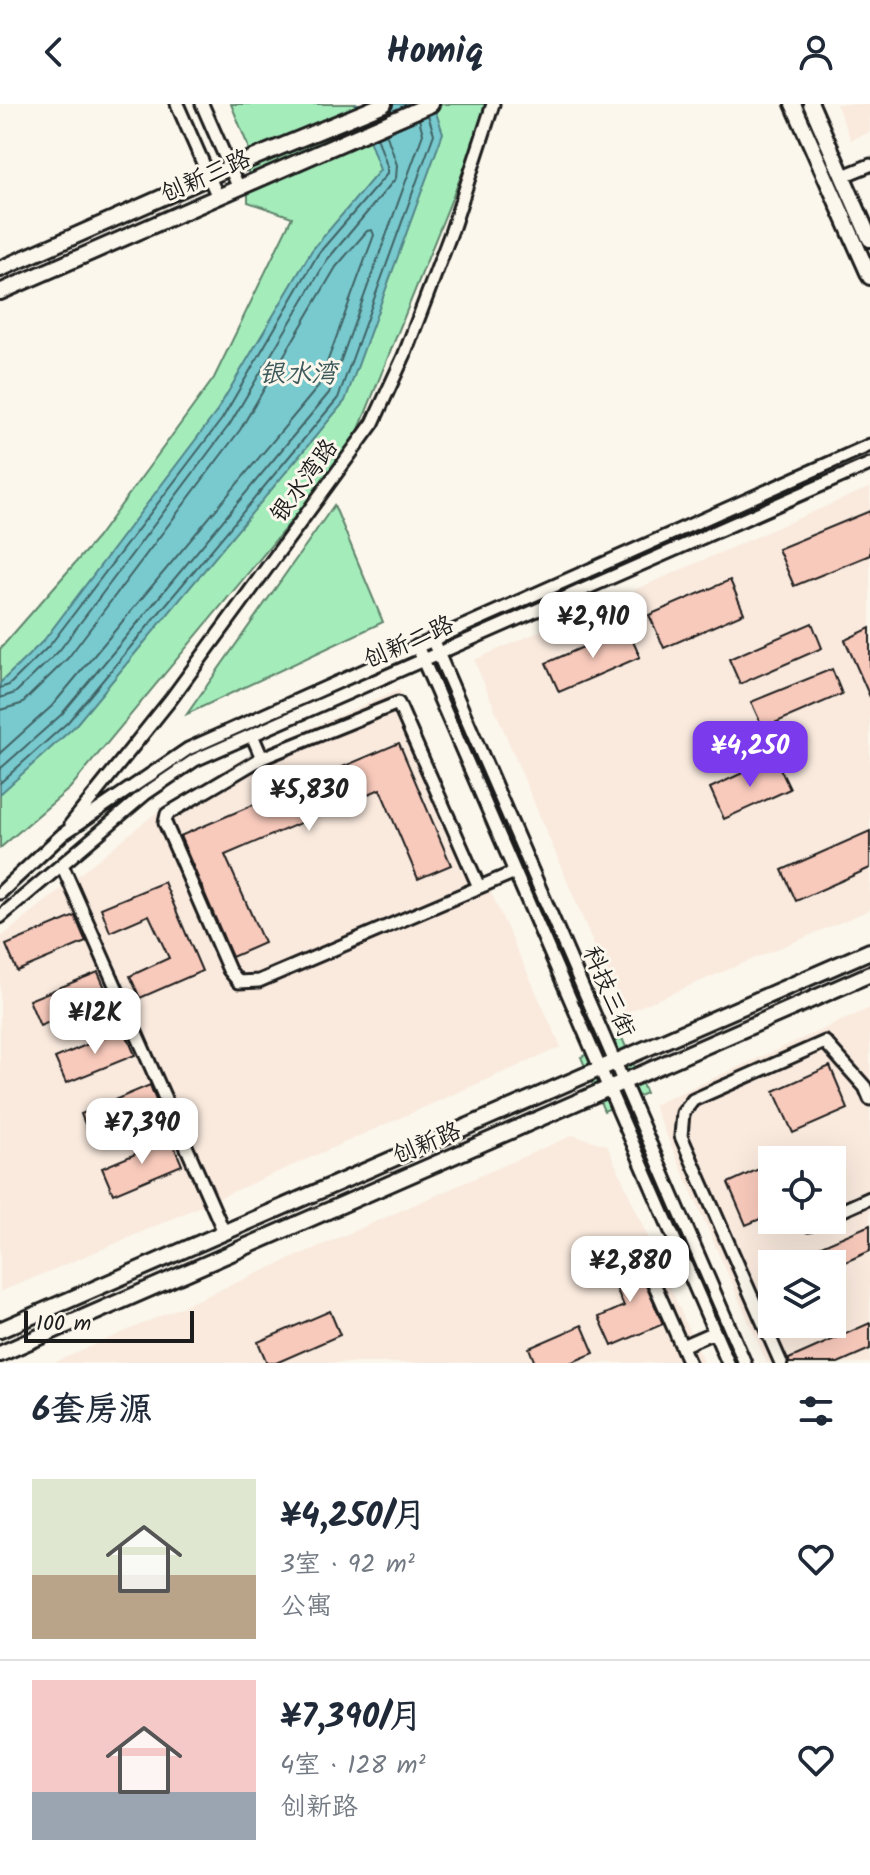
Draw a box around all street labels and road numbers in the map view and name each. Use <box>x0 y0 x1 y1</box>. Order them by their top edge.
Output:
street label: 创新三路 <box>154 140 258 214</box>
street label: 银水湾路 <box>261 431 349 531</box>
street label: 创新二路 <box>357 606 461 680</box>
street label: 科技三街 <box>571 940 645 1044</box>
street label: 创新路 <box>386 1112 468 1176</box>

